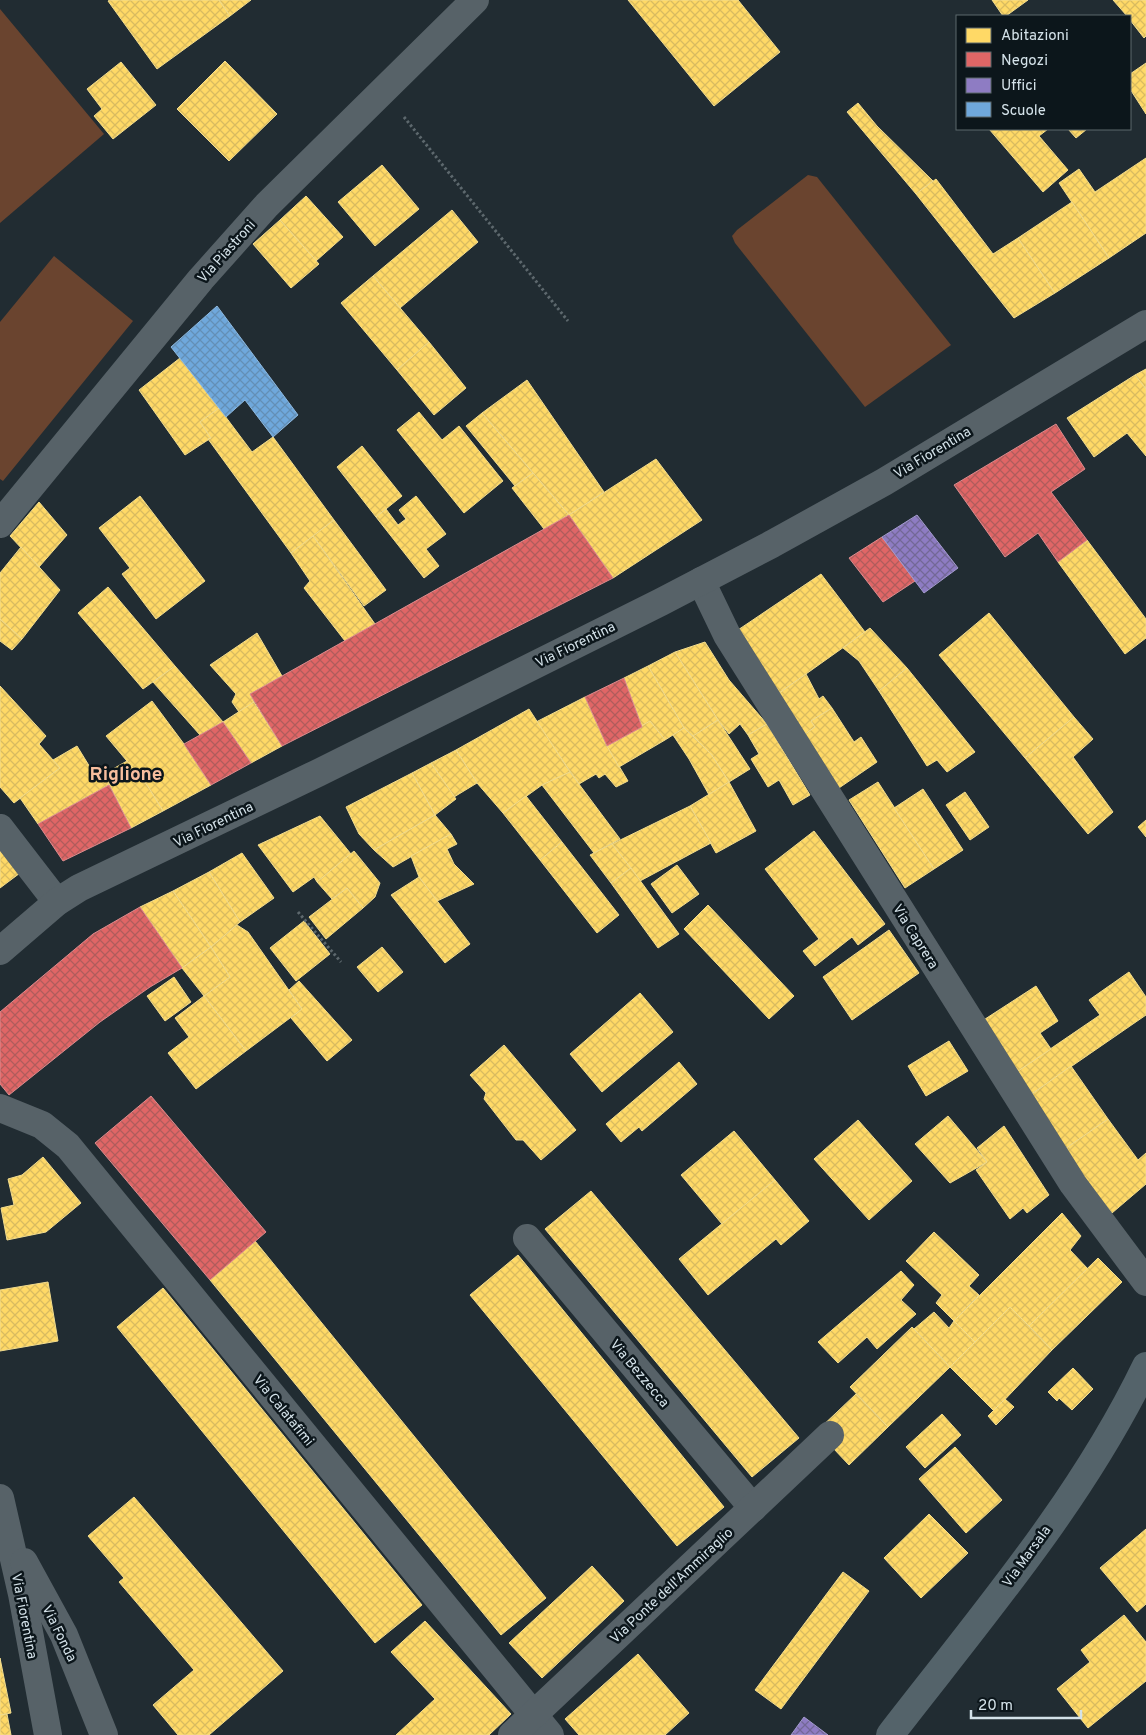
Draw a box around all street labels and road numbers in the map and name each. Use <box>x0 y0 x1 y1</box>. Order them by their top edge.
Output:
street label: Via Piastroni <box>195 217 260 287</box>
street label: Via Fiorentina <box>891 424 974 483</box>
street label: Via Fiorentina <box>533 619 618 672</box>
street label: Via Fiorentina <box>171 799 256 852</box>
street label: Via Caprera <box>888 901 941 972</box>
street label: Via Bezzecca <box>606 1337 672 1411</box>
street label: Via Calatafimi <box>249 1372 317 1450</box>
street label: Via Marsala <box>999 1523 1055 1591</box>
street label: Via Ponte dell'Ammiraglio <box>607 1525 737 1648</box>
street label: Via Fiorentina <box>7 1572 40 1661</box>
street label: Via Fonda <box>38 1602 80 1665</box>

